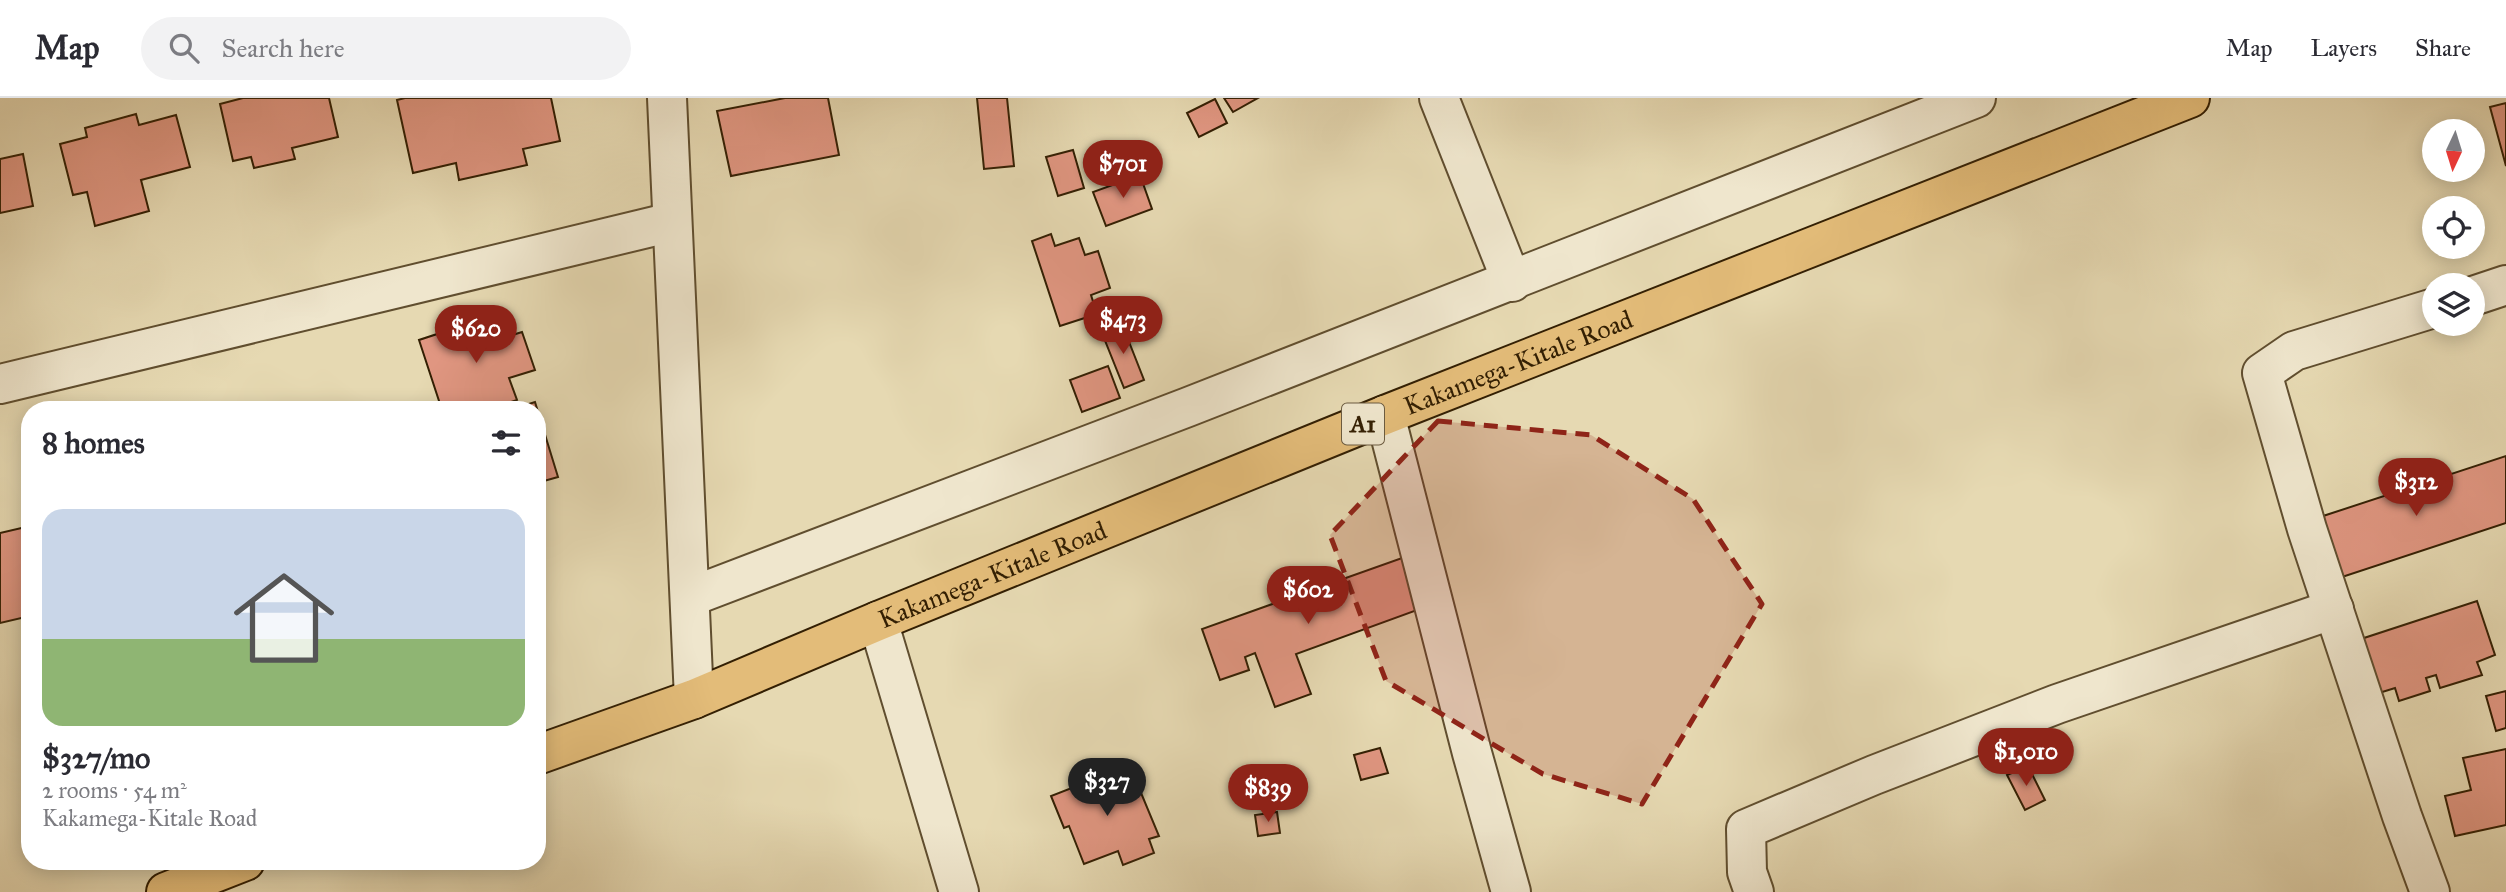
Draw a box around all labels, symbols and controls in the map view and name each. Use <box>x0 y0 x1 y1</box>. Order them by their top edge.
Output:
search box <box>141 17 631 80</box>
text: Map <box>35 28 99 68</box>
icon: search <box>165 29 203 67</box>
text: Search here <box>221 32 345 64</box>
text: Map <box>2226 33 2273 63</box>
text: Layers <box>2311 33 2377 63</box>
text: Share <box>2415 33 2471 63</box>
north arrow <box>2422 119 2485 182</box>
map controls <box>2422 119 2485 336</box>
pin: $701 <box>1082 140 1164 200</box>
text: $701 <box>1099 149 1147 177</box>
button: locate <box>2422 196 2485 259</box>
button: layers <box>2422 273 2485 336</box>
pin: $473 <box>1082 296 1164 356</box>
street label: Kakamega-Kitale Road <box>1399 303 1637 422</box>
text: $473 <box>1099 305 1147 333</box>
pin: $620 <box>435 306 517 365</box>
text: $620 <box>451 314 501 342</box>
road number: A1 <box>1342 404 1384 444</box>
icon: filters <box>487 424 525 462</box>
text: 8 homes <box>42 425 145 461</box>
pin: $312 <box>2375 458 2457 518</box>
text: $312 <box>2394 467 2438 495</box>
street label: Kakamega-Kitale Road <box>874 514 1111 635</box>
icon: home <box>221 555 347 681</box>
pin: $602 <box>1267 566 1349 626</box>
text: $602 <box>1283 575 1333 603</box>
pin: $1,010 <box>1969 728 2083 788</box>
text: $1,010 <box>1994 737 2058 765</box>
text: $327/mo <box>42 740 150 776</box>
pin: $327 <box>1066 758 1148 818</box>
pin: $839 <box>1227 764 1309 824</box>
text: $327 <box>1084 767 1130 795</box>
text: $839 <box>1244 773 1292 801</box>
text: 2 rooms · 54 m² <box>42 776 187 804</box>
text: Kakamega-Kitale Road <box>42 804 257 832</box>

